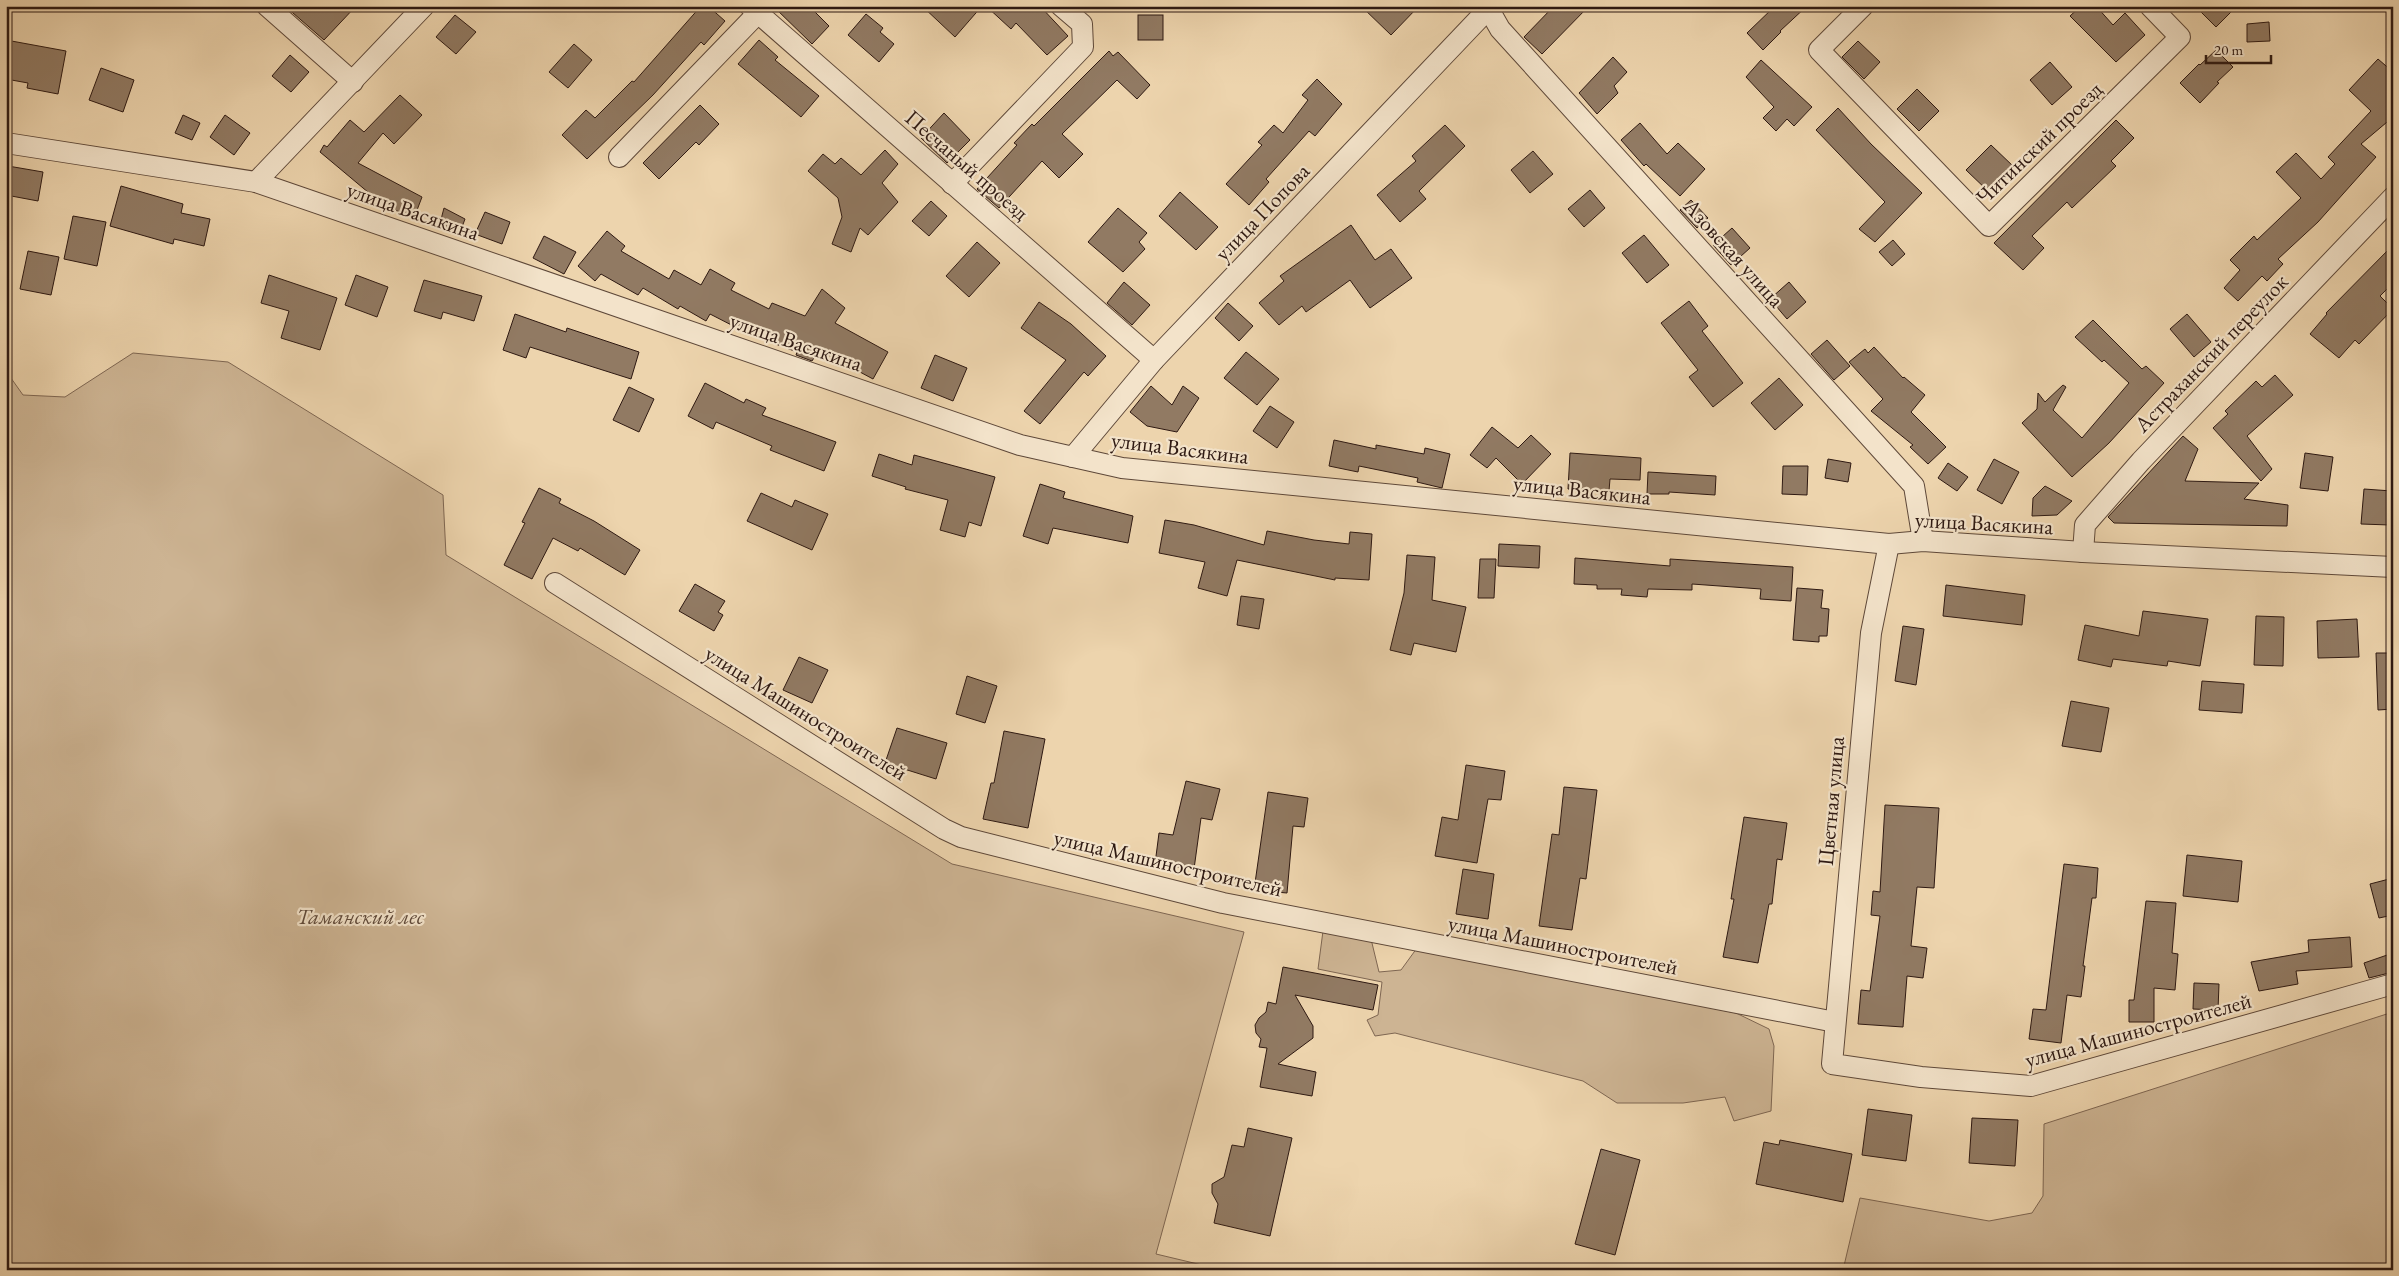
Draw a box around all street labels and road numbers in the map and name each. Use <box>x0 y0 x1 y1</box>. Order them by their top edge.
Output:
street label: Читинский проезд <box>1969 75 2109 211</box>
street label: Песчаный проезд <box>899 103 1035 227</box>
street label: улица Попова <box>1208 157 1316 267</box>
street label: улица Васякина <box>343 175 483 247</box>
street label: Азовская улица <box>1677 192 1791 314</box>
street label: Астраханский переулок <box>2127 267 2295 439</box>
street label: улица Васякина <box>726 306 866 378</box>
street label: улица Васякина <box>1110 425 1251 471</box>
street label: улица Васякина <box>1512 468 1653 512</box>
street label: улица Васякина <box>1914 505 2054 541</box>
street label: улица Машиностроителей <box>699 639 913 787</box>
street label: Цветная улица <box>1811 735 1851 867</box>
street label: улица Машиностроителей <box>1051 823 1285 903</box>
street label: улица Машиностроителей <box>1446 908 1681 982</box>
street label: улица Машиностроителей <box>2022 986 2255 1074</box>

